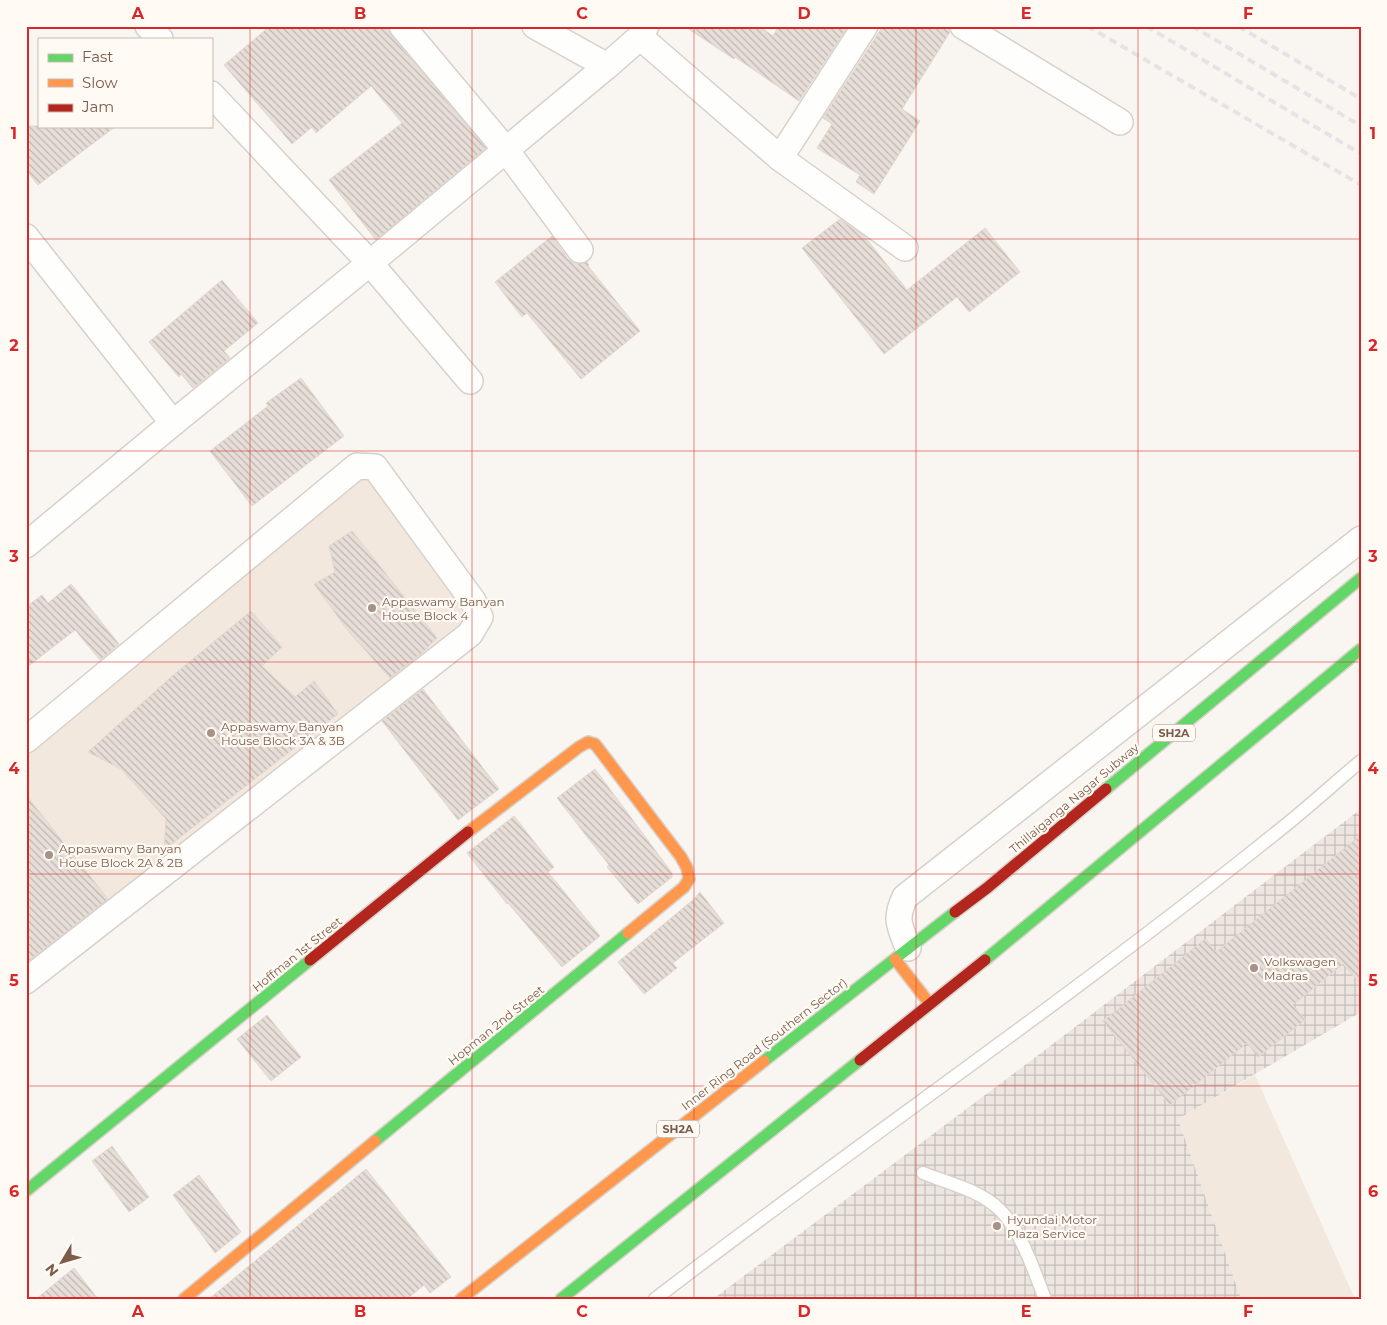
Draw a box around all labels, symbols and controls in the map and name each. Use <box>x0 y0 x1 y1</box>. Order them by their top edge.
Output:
text: A <box>131 4 145 23</box>
text: B <box>354 4 366 23</box>
text: C <box>576 4 588 23</box>
text: D <box>797 4 811 23</box>
text: E <box>1021 4 1031 23</box>
text: F <box>1243 4 1253 23</box>
legend <box>38 38 212 128</box>
text: Fast <box>82 47 113 66</box>
text: Slow <box>82 73 118 92</box>
text: Jam <box>81 97 114 116</box>
text: 1 <box>11 124 17 143</box>
text: 1 <box>1370 124 1376 143</box>
text: 2 <box>9 336 19 355</box>
text: 2 <box>1368 336 1378 355</box>
text: 3 <box>8 547 19 566</box>
text: 3 <box>1367 547 1378 566</box>
place label: Appaswamy Banyan House Block 4 <box>382 594 505 623</box>
marker: Appaswamy Banyan House Block 4 <box>366 602 378 614</box>
place label: Appaswamy Banyan House Block 3A & 3B <box>221 719 345 748</box>
road number: SH2A <box>1153 724 1195 741</box>
marker: Appaswamy Banyan House Block 3A & 3B <box>205 727 217 739</box>
street label: Thillaiganga Nagar Subway <box>1006 739 1142 856</box>
text: 4 <box>8 759 20 778</box>
text: 4 <box>1367 759 1379 778</box>
place label: Appaswamy Banyan House Block 2A & 2B <box>59 841 183 870</box>
marker: Appaswamy Banyan House Block 2A & 2B <box>43 849 55 861</box>
street label: Hoffman 1st Street <box>249 913 345 995</box>
place label: Volkswagen Madras <box>1264 954 1336 983</box>
marker: Volkswagen Madras <box>1248 962 1260 974</box>
text: 5 <box>9 971 19 990</box>
text: 5 <box>1368 971 1378 990</box>
street label: Inner Ring Road (Southern Sector) <box>678 975 850 1113</box>
street label: Hopman 2nd Street <box>445 982 547 1068</box>
road number: SH2A <box>657 1120 699 1138</box>
text: 6 <box>9 1182 19 1201</box>
text: 6 <box>1368 1182 1378 1201</box>
place label: Hyundai Motor Plaza Service <box>1007 1212 1097 1241</box>
marker: Hyundai Motor Plaza Service <box>991 1220 1003 1232</box>
north arrow <box>38 1238 88 1288</box>
text: N <box>41 1260 62 1280</box>
text: A <box>131 1302 145 1321</box>
text: B <box>354 1302 366 1321</box>
text: C <box>576 1302 588 1321</box>
text: D <box>797 1302 811 1321</box>
text: E <box>1021 1302 1031 1321</box>
text: F <box>1243 1302 1253 1321</box>

